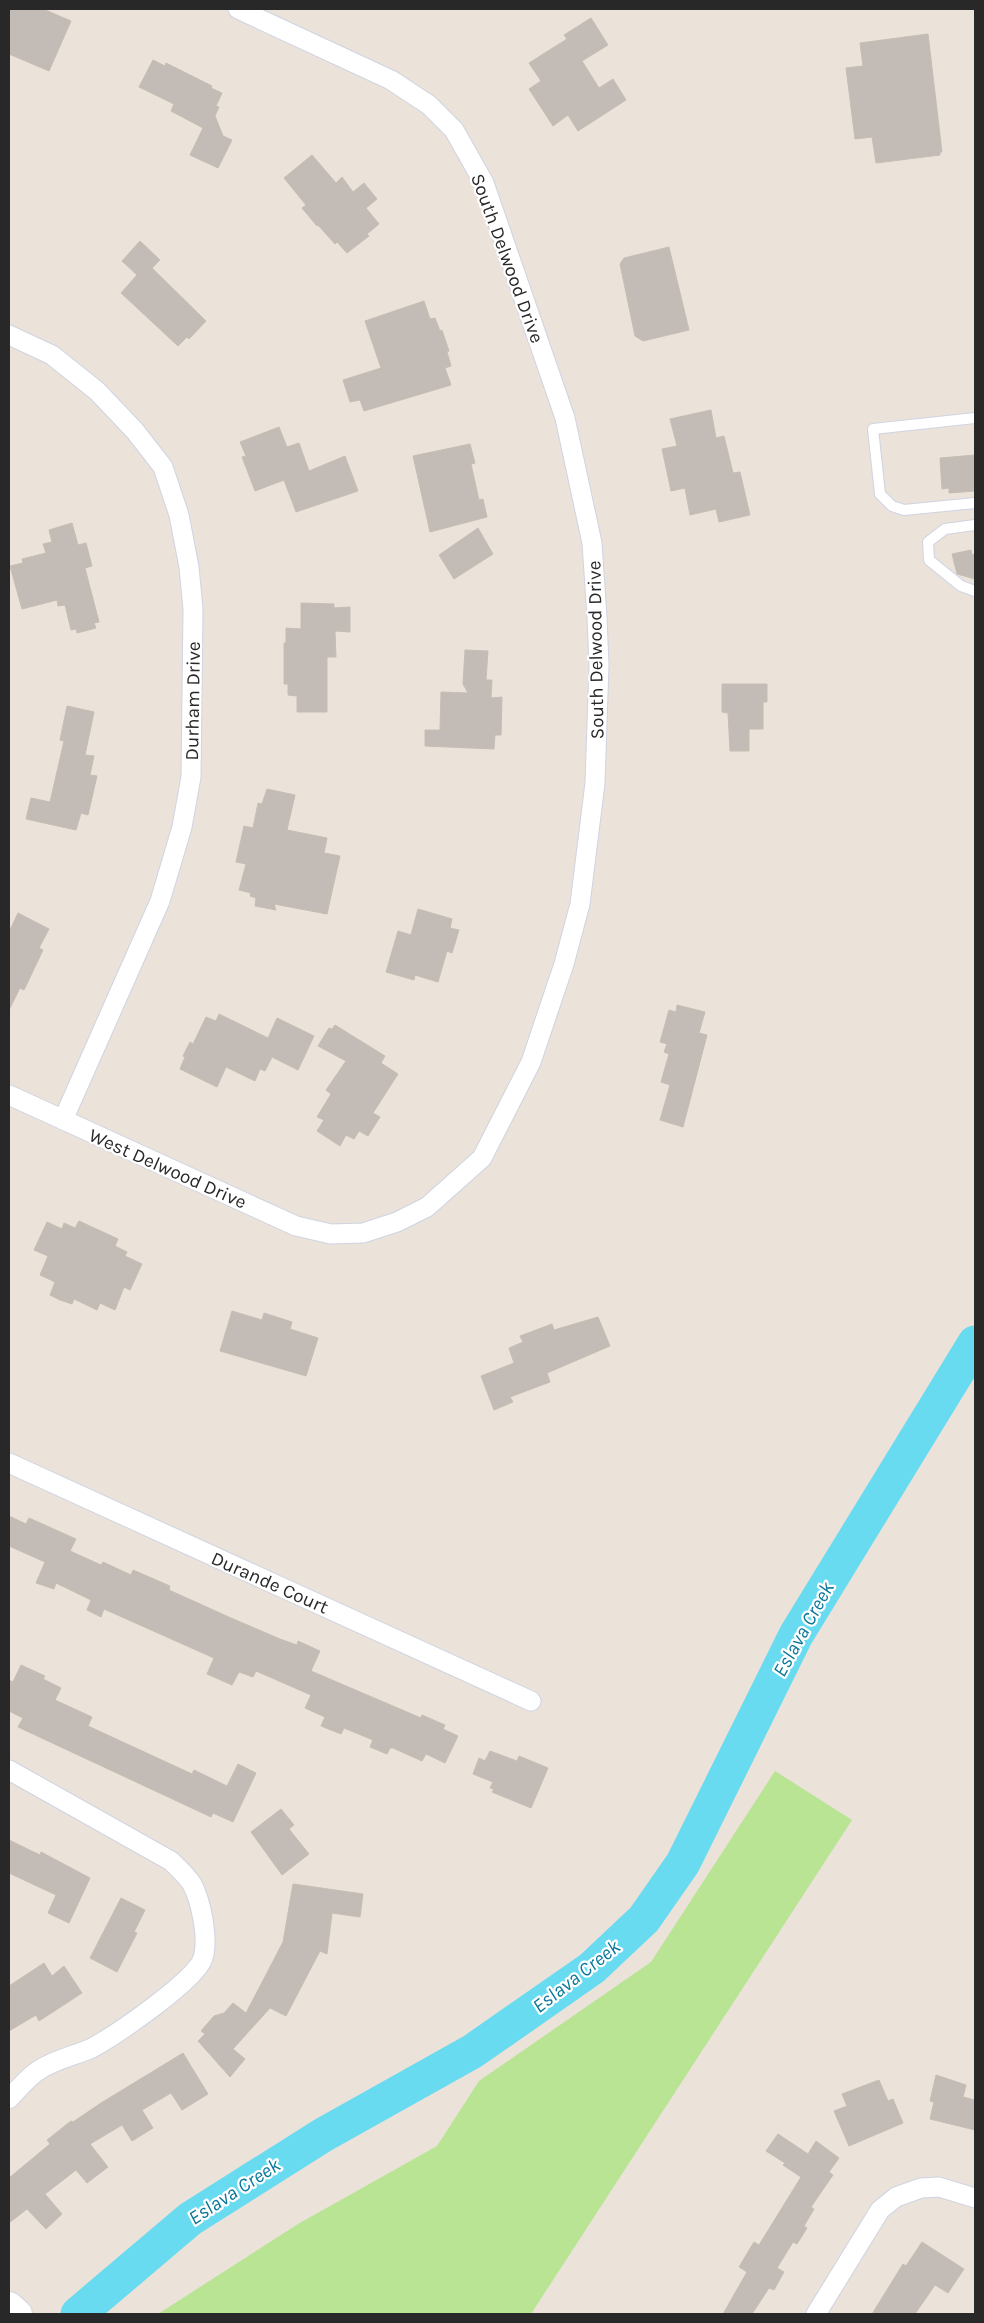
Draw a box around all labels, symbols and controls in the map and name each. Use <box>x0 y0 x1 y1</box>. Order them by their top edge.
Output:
street label: South Delwood Drive <box>466 171 548 346</box>
street label: South Delwood Drive <box>583 560 609 740</box>
street label: Durham Drive <box>181 641 205 761</box>
street label: West Delwood Drive <box>85 1124 250 1214</box>
street label: Durande Court <box>208 1547 332 1619</box>
water label: Eslava Creek <box>768 1577 839 1681</box>
water label: Eslava Creek <box>528 1935 625 2018</box>
water label: Eslava Creek <box>184 2153 285 2230</box>

